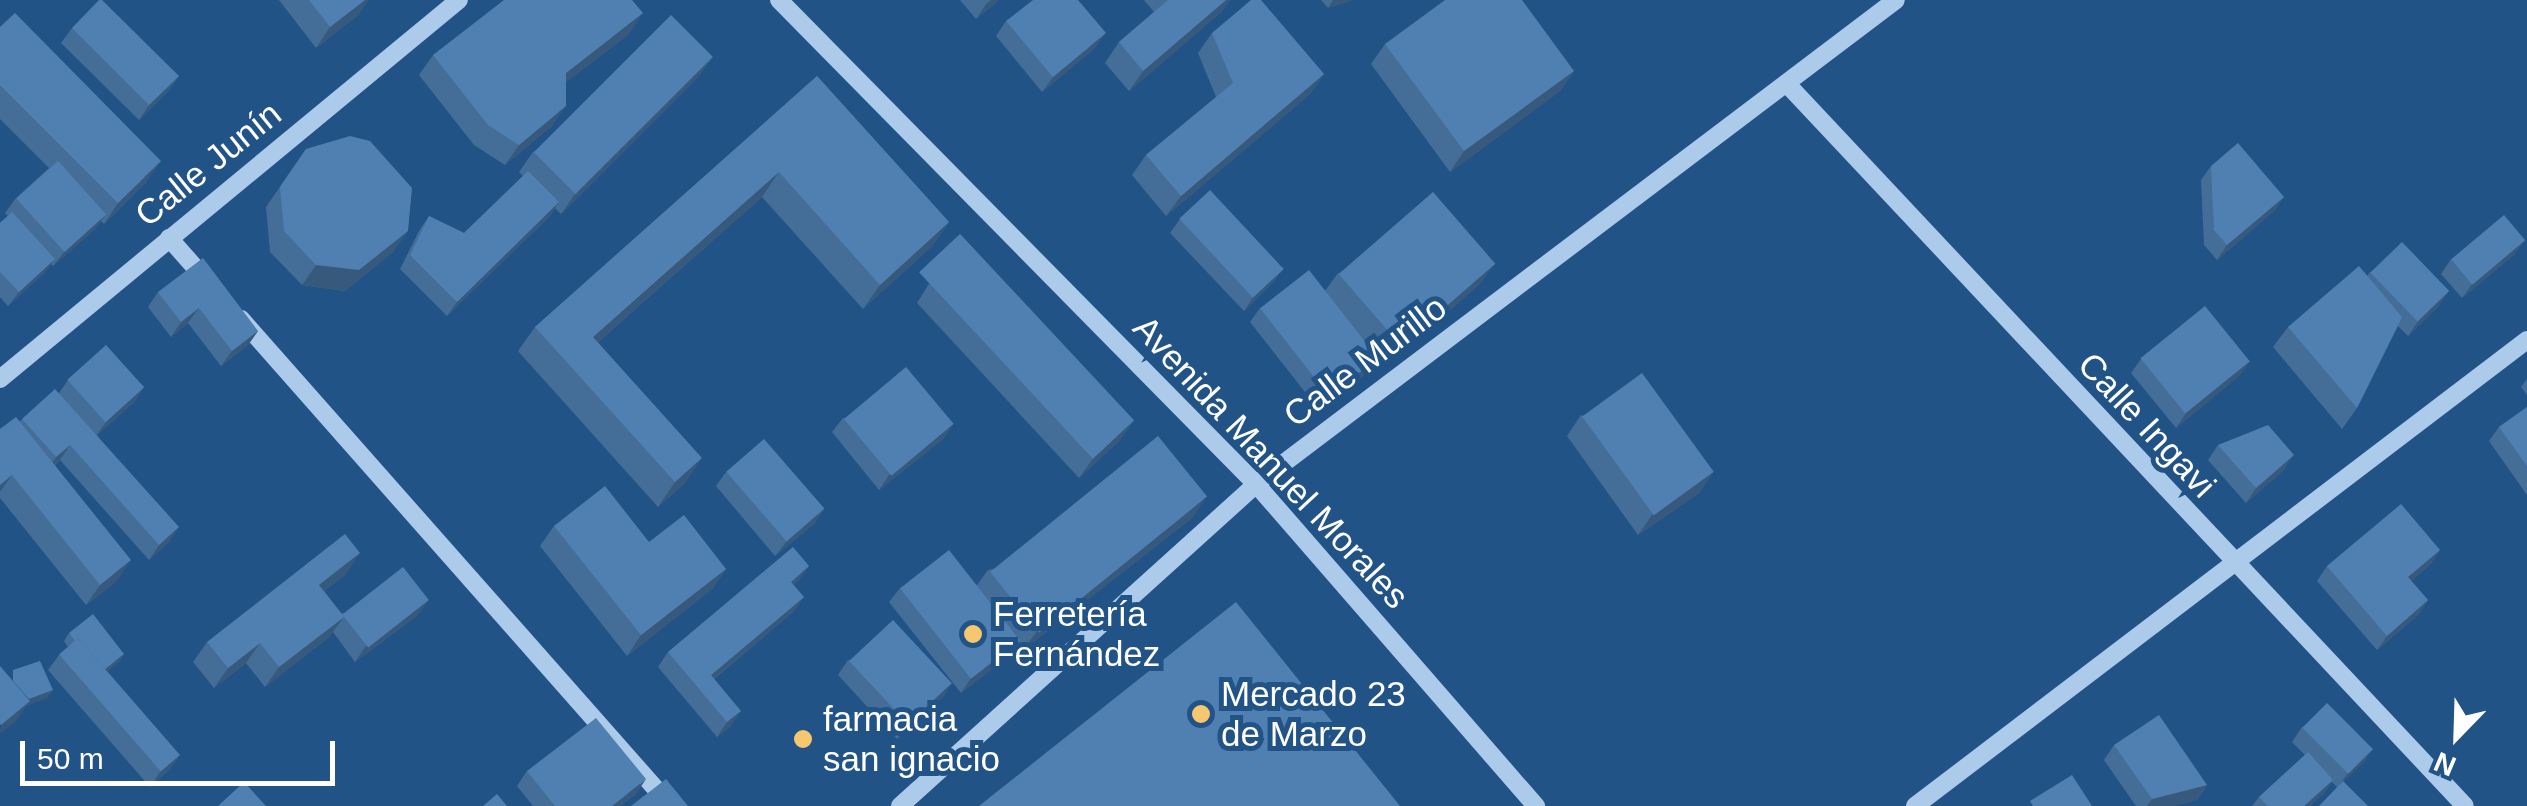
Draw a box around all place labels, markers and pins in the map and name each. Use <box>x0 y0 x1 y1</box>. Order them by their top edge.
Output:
place label: Ferretería Fernández <box>993 593 1160 675</box>
marker: Ferretería Fernández <box>962 623 984 645</box>
place label: Mercado 23 de Marzo <box>1221 673 1406 755</box>
place label: farmacia san ignacio <box>823 698 1000 780</box>
marker: Mercado 23 de Marzo <box>1190 703 1212 725</box>
marker: farmacia san ignacio <box>792 728 814 750</box>

